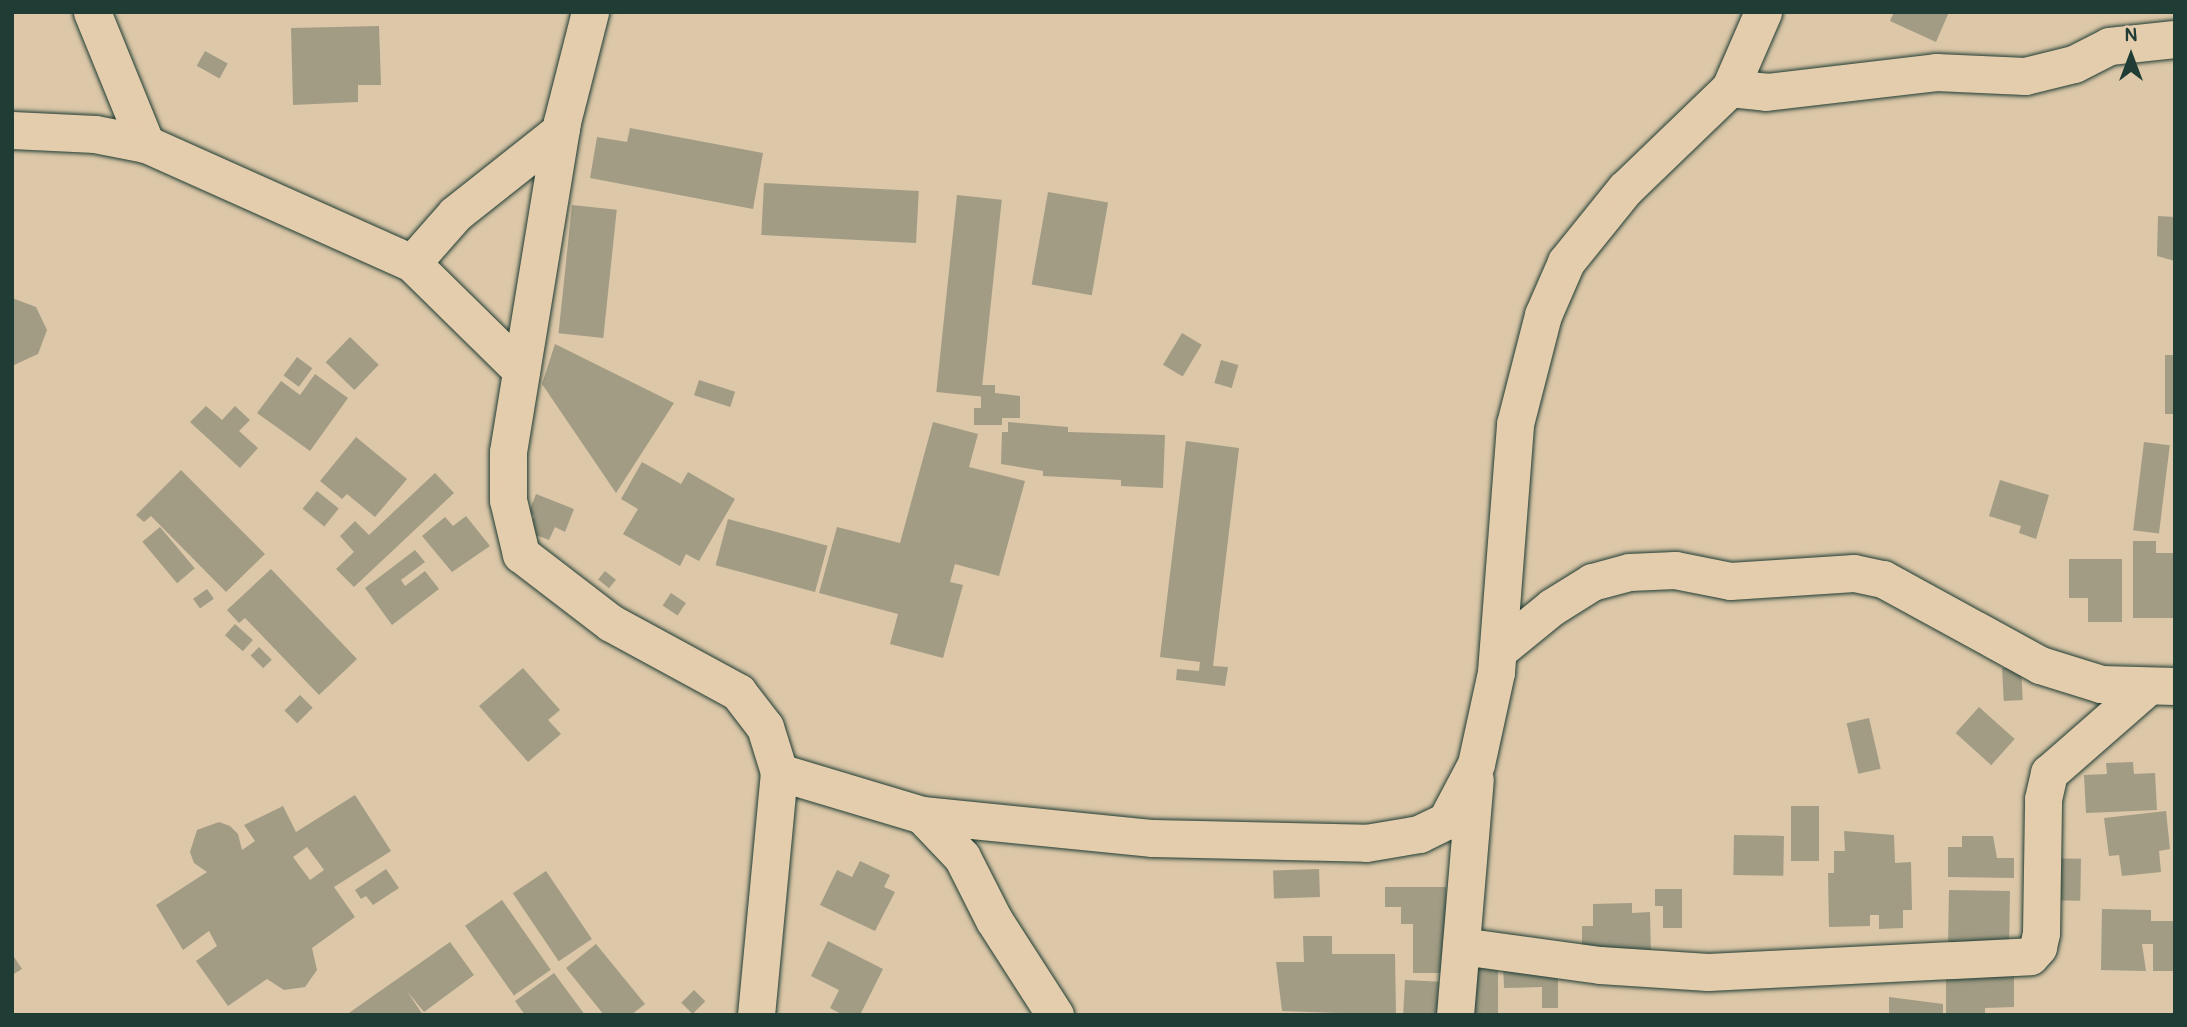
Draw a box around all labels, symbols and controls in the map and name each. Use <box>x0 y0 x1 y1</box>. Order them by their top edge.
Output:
north arrow <box>2096 21 2166 91</box>
text: N <box>2125 23 2137 47</box>

